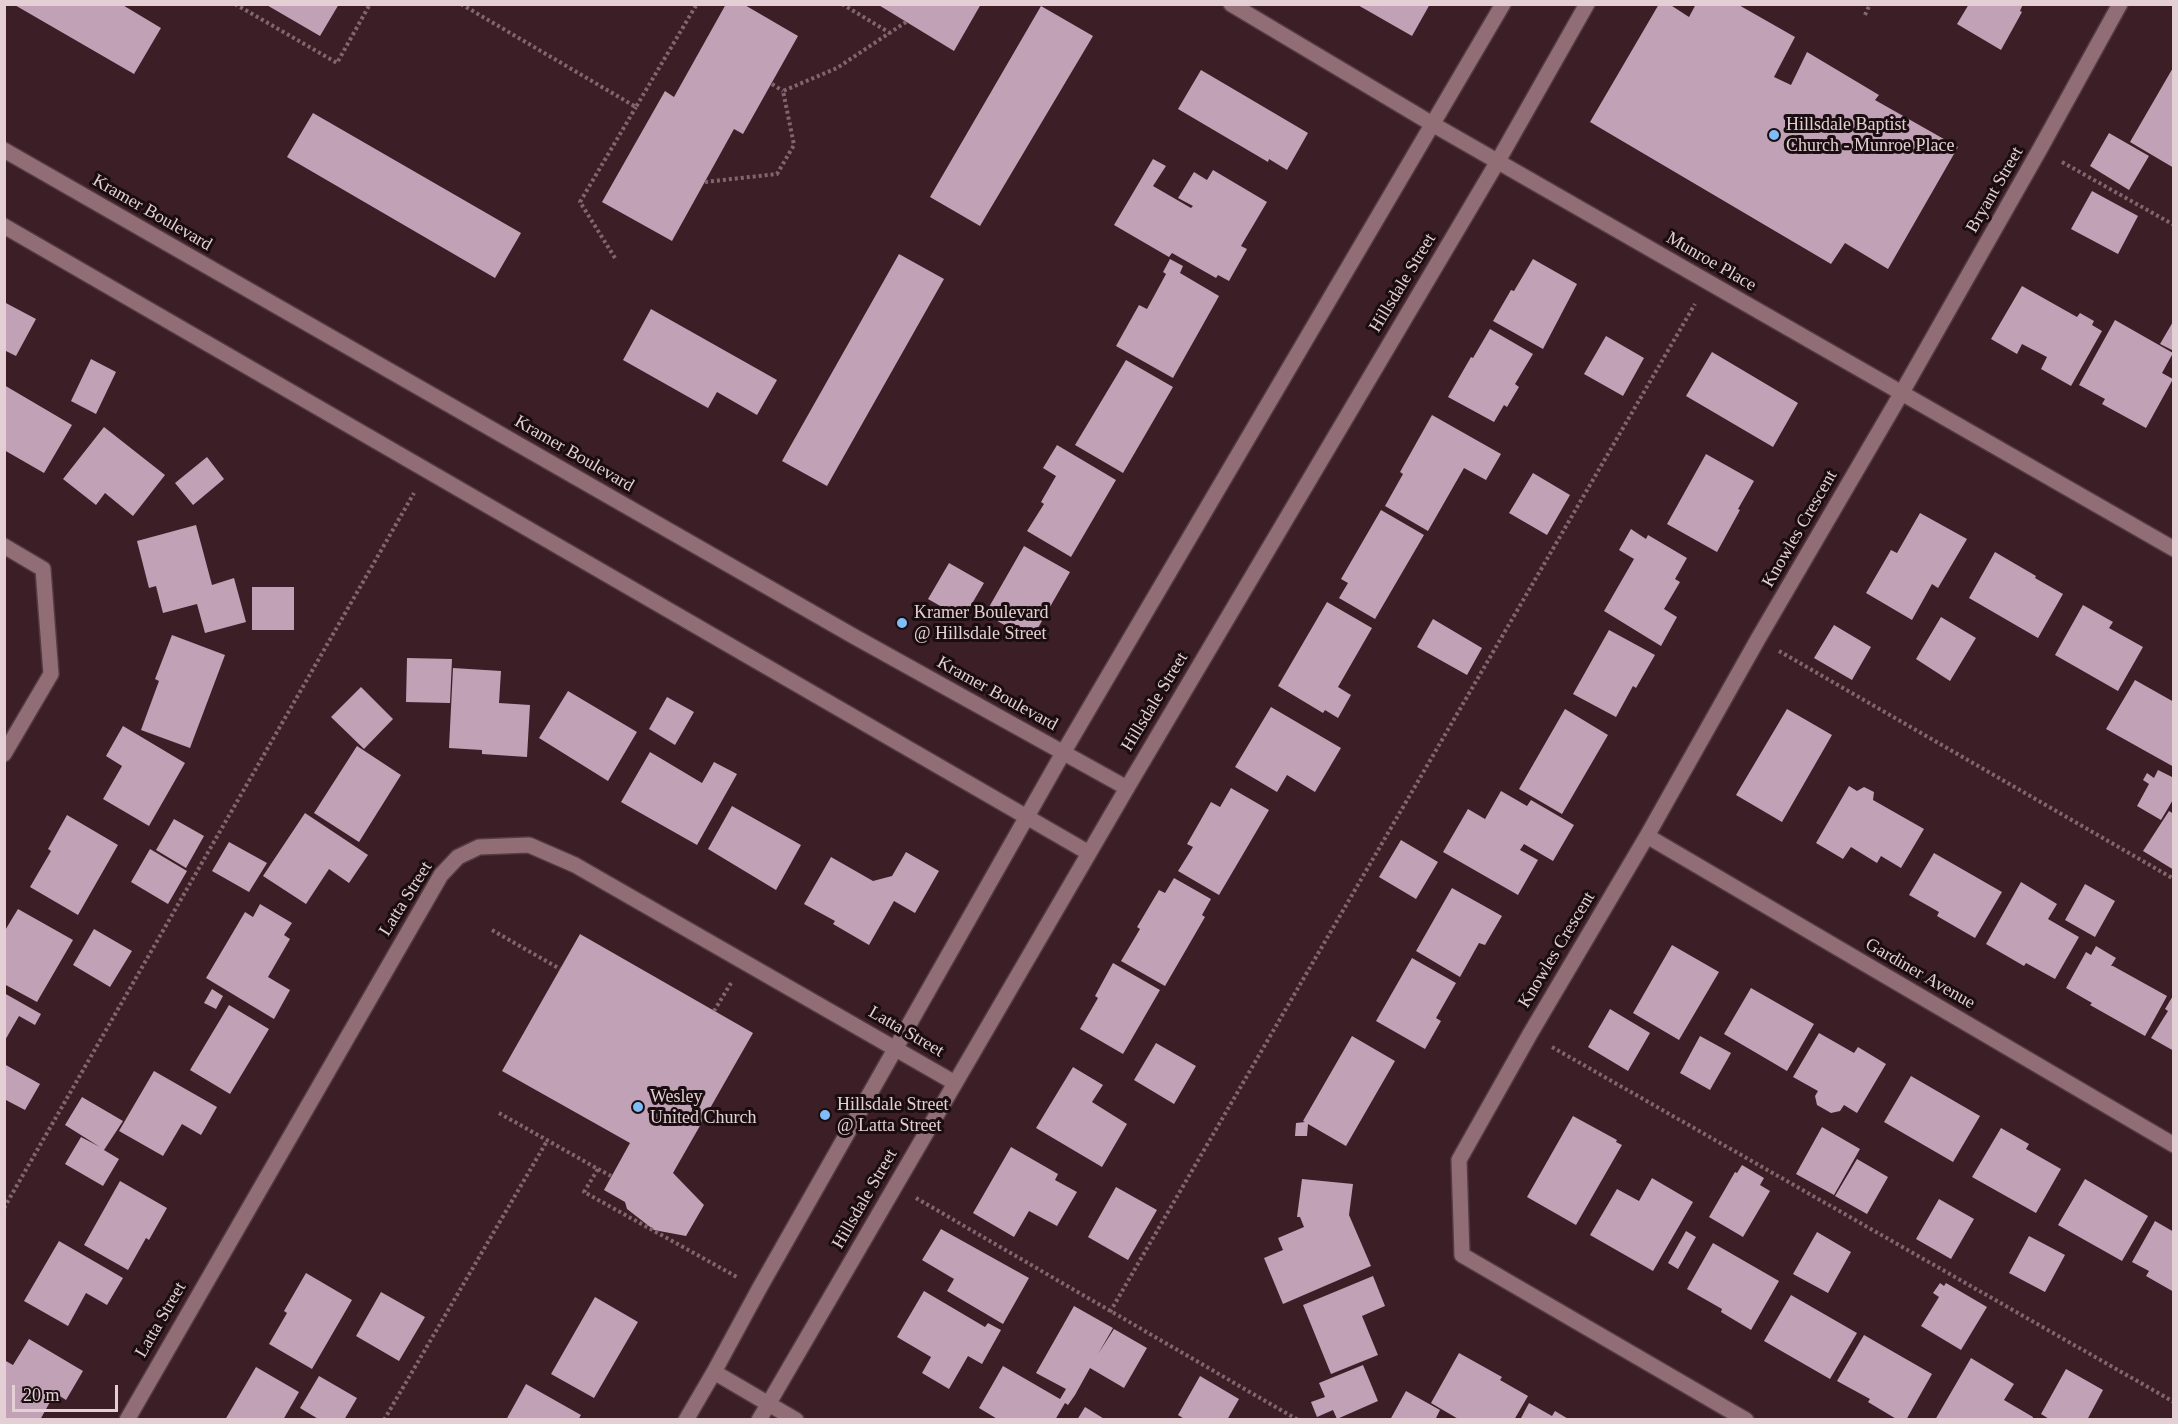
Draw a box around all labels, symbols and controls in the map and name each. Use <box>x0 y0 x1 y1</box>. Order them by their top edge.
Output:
place label: Hillsdale Baptist Church - Munroe Place <box>1786 114 1954 156</box>
marker: Hillsdale Baptist Church - Munroe Place <box>1767 128 1781 142</box>
street label: Bryant Street <box>1962 143 2028 237</box>
street label: Kramer Boulevard <box>88 170 216 256</box>
street label: Munroe Place <box>1662 228 1760 296</box>
street label: Hillsdale Street <box>1365 230 1441 336</box>
street label: Kramer Boulevard <box>510 411 638 497</box>
street label: Knowles Crescent <box>1758 467 1842 591</box>
place label: Kramer Boulevard @ Hillsdale Street <box>914 602 1048 644</box>
marker: Kramer Boulevard @ Hillsdale Street <box>895 616 909 630</box>
street label: Hillsdale Street <box>1117 649 1193 755</box>
street label: Kramer Boulevard <box>933 652 1061 736</box>
street label: Latta Street <box>375 858 437 940</box>
street label: Knowles Crescent <box>1514 888 1600 1012</box>
street label: Gardiner Avenue <box>1861 934 1979 1014</box>
street label: Latta Street <box>864 1002 948 1062</box>
place label: Wesley United Church <box>650 1086 756 1128</box>
place label: Hillsdale Street @ Latta Street <box>837 1094 948 1136</box>
marker: Wesley United Church <box>631 1100 645 1114</box>
marker: Hillsdale Street @ Latta Street <box>818 1108 832 1122</box>
street label: Hillsdale Street <box>828 1145 902 1253</box>
street label: Latta Street <box>131 1278 191 1362</box>
scale bar <box>15 1373 122 1411</box>
text: 20 m <box>23 1385 60 1405</box>

